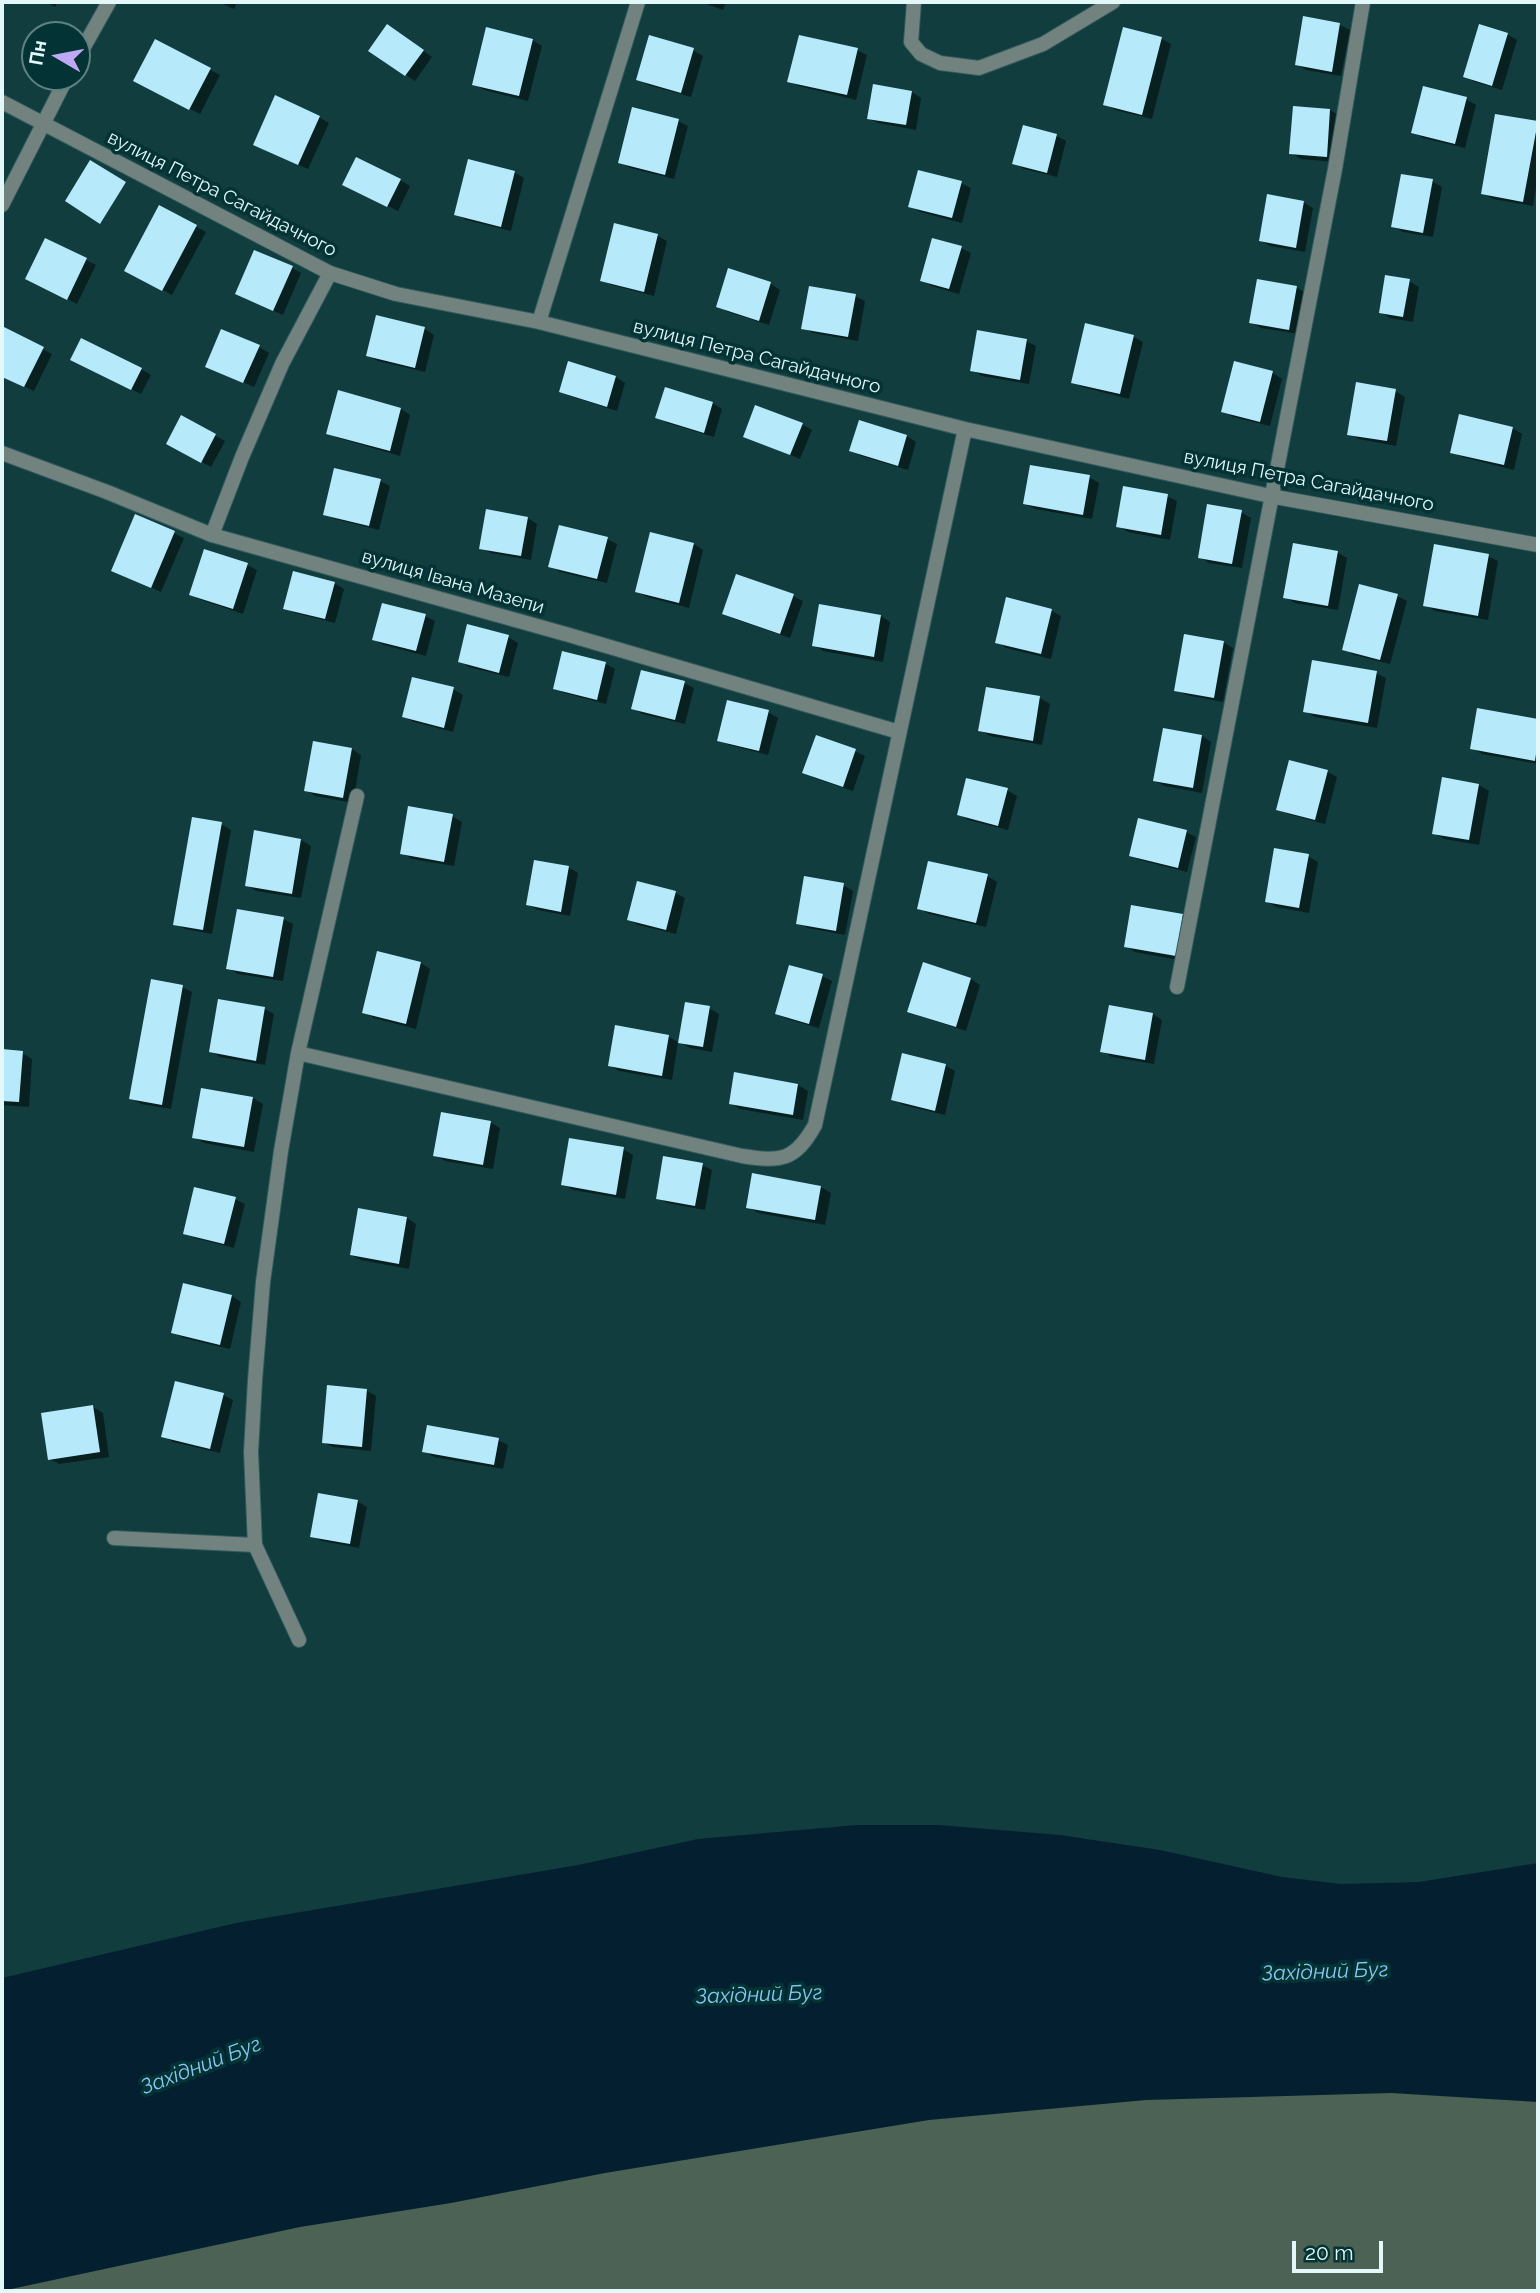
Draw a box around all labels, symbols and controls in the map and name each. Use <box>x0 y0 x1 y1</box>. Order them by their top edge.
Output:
north arrow <box>21 21 91 91</box>
text: Пн <box>24 38 50 67</box>
street label: вулиця Петра Сагайдачного <box>104 126 340 262</box>
street label: вулиця Петра Сагайдачного <box>631 315 883 399</box>
street label: вулиця Петра Сагайдачного <box>1182 446 1436 516</box>
street label: вулиця Івана Мазепи <box>359 545 547 619</box>
water label: Західний Буг <box>1261 1957 1389 1987</box>
water label: Західний Буг <box>695 1980 823 2010</box>
water label: Західний Буг <box>137 2032 265 2100</box>
scale bar <box>1295 2226 1386 2270</box>
text: 20 m <box>1305 2240 1353 2265</box>

